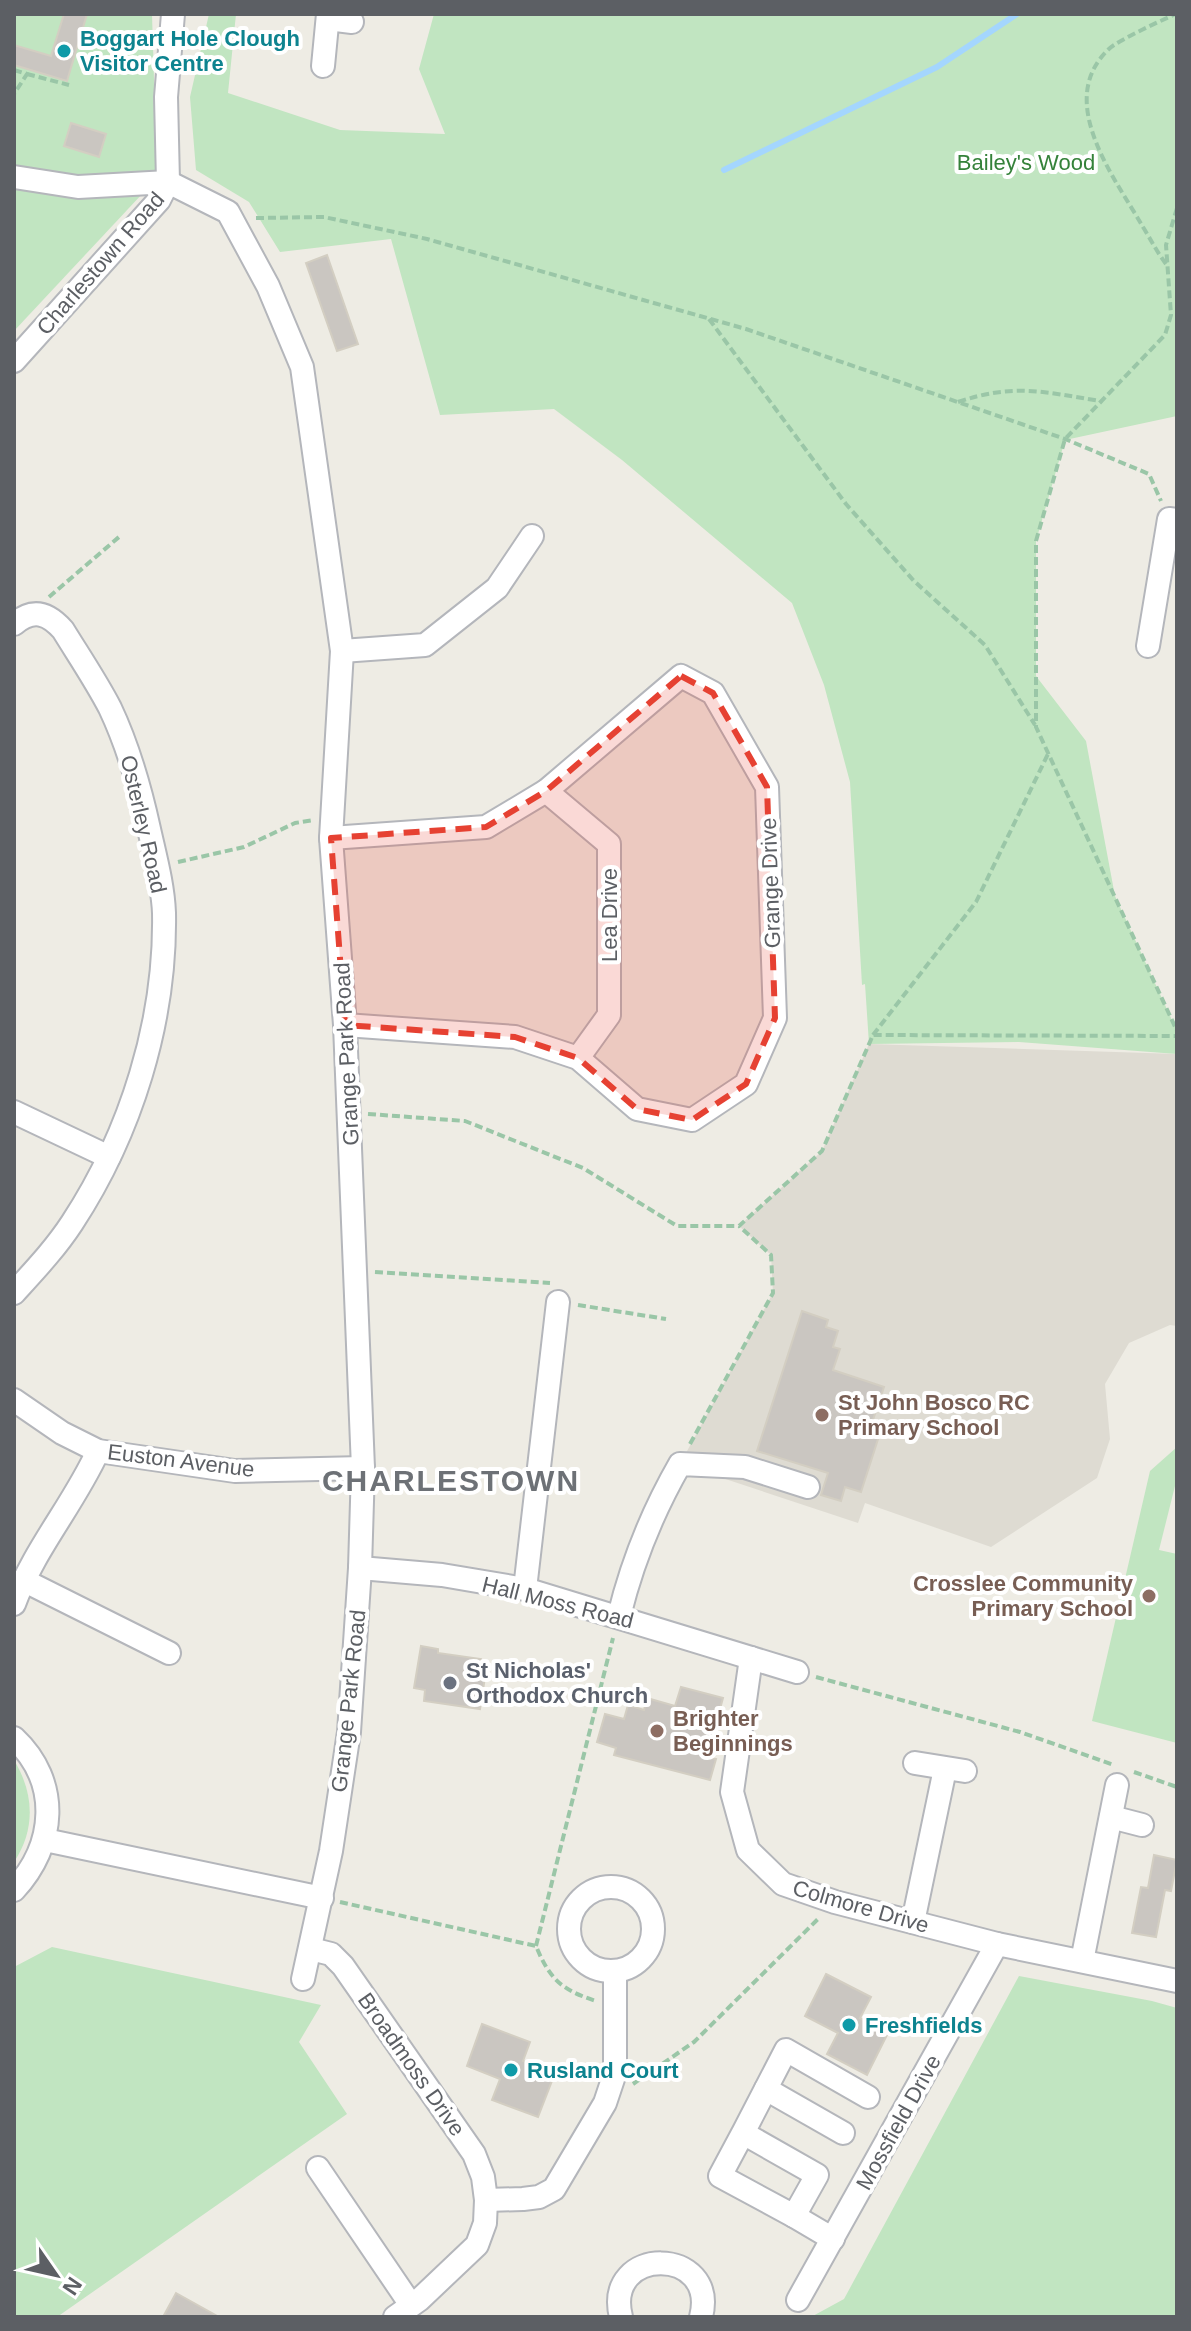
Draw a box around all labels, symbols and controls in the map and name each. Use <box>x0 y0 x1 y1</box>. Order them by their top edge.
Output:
place label: Boggart Hole Clough Visitor Centre <box>80 26 300 76</box>
marker: Boggart Hole Clough Visitor Centre <box>55 42 73 60</box>
park label: Bailey's Wood <box>957 150 1095 175</box>
street label: Charlestown Road <box>32 187 169 340</box>
street label: Osterley Road <box>116 753 172 895</box>
street label: Grange Drive <box>756 817 785 949</box>
street label: Lea Drive <box>597 868 622 962</box>
street label: Grange Park Road <box>329 962 364 1146</box>
place label: St John Bosco RC Primary School <box>838 1390 1030 1440</box>
marker: St John Bosco RC Primary School <box>813 1406 831 1424</box>
street label: Euston Avenue <box>106 1439 256 1482</box>
district label: CHARLESTOWN <box>322 1464 580 1497</box>
place label: Crosslee Community Primary School <box>913 1571 1134 1621</box>
street label: Hall Moss Road <box>480 1572 636 1633</box>
marker: Crosslee Community Primary School <box>1140 1587 1158 1605</box>
street label: Grange Park Road <box>326 1609 371 1794</box>
place label: St Nicholas' Orthodox Church <box>466 1658 648 1708</box>
marker: St Nicholas' Orthodox Church <box>441 1674 459 1692</box>
place label: Brighter Beginnings <box>673 1706 793 1756</box>
marker: Brighter Beginnings <box>648 1722 666 1740</box>
street label: Colmore Drive <box>790 1875 932 1938</box>
street label: Broadmoss Drive <box>353 1988 470 2141</box>
place label: Freshfields <box>865 2013 982 2038</box>
marker: Freshfields <box>840 2016 858 2034</box>
street label: Mossfield Drive <box>851 2050 946 2194</box>
place label: Rusland Court <box>527 2058 679 2083</box>
marker: Rusland Court <box>502 2061 520 2079</box>
north arrow <box>16 2235 96 2315</box>
text: N <box>57 2272 87 2299</box>

